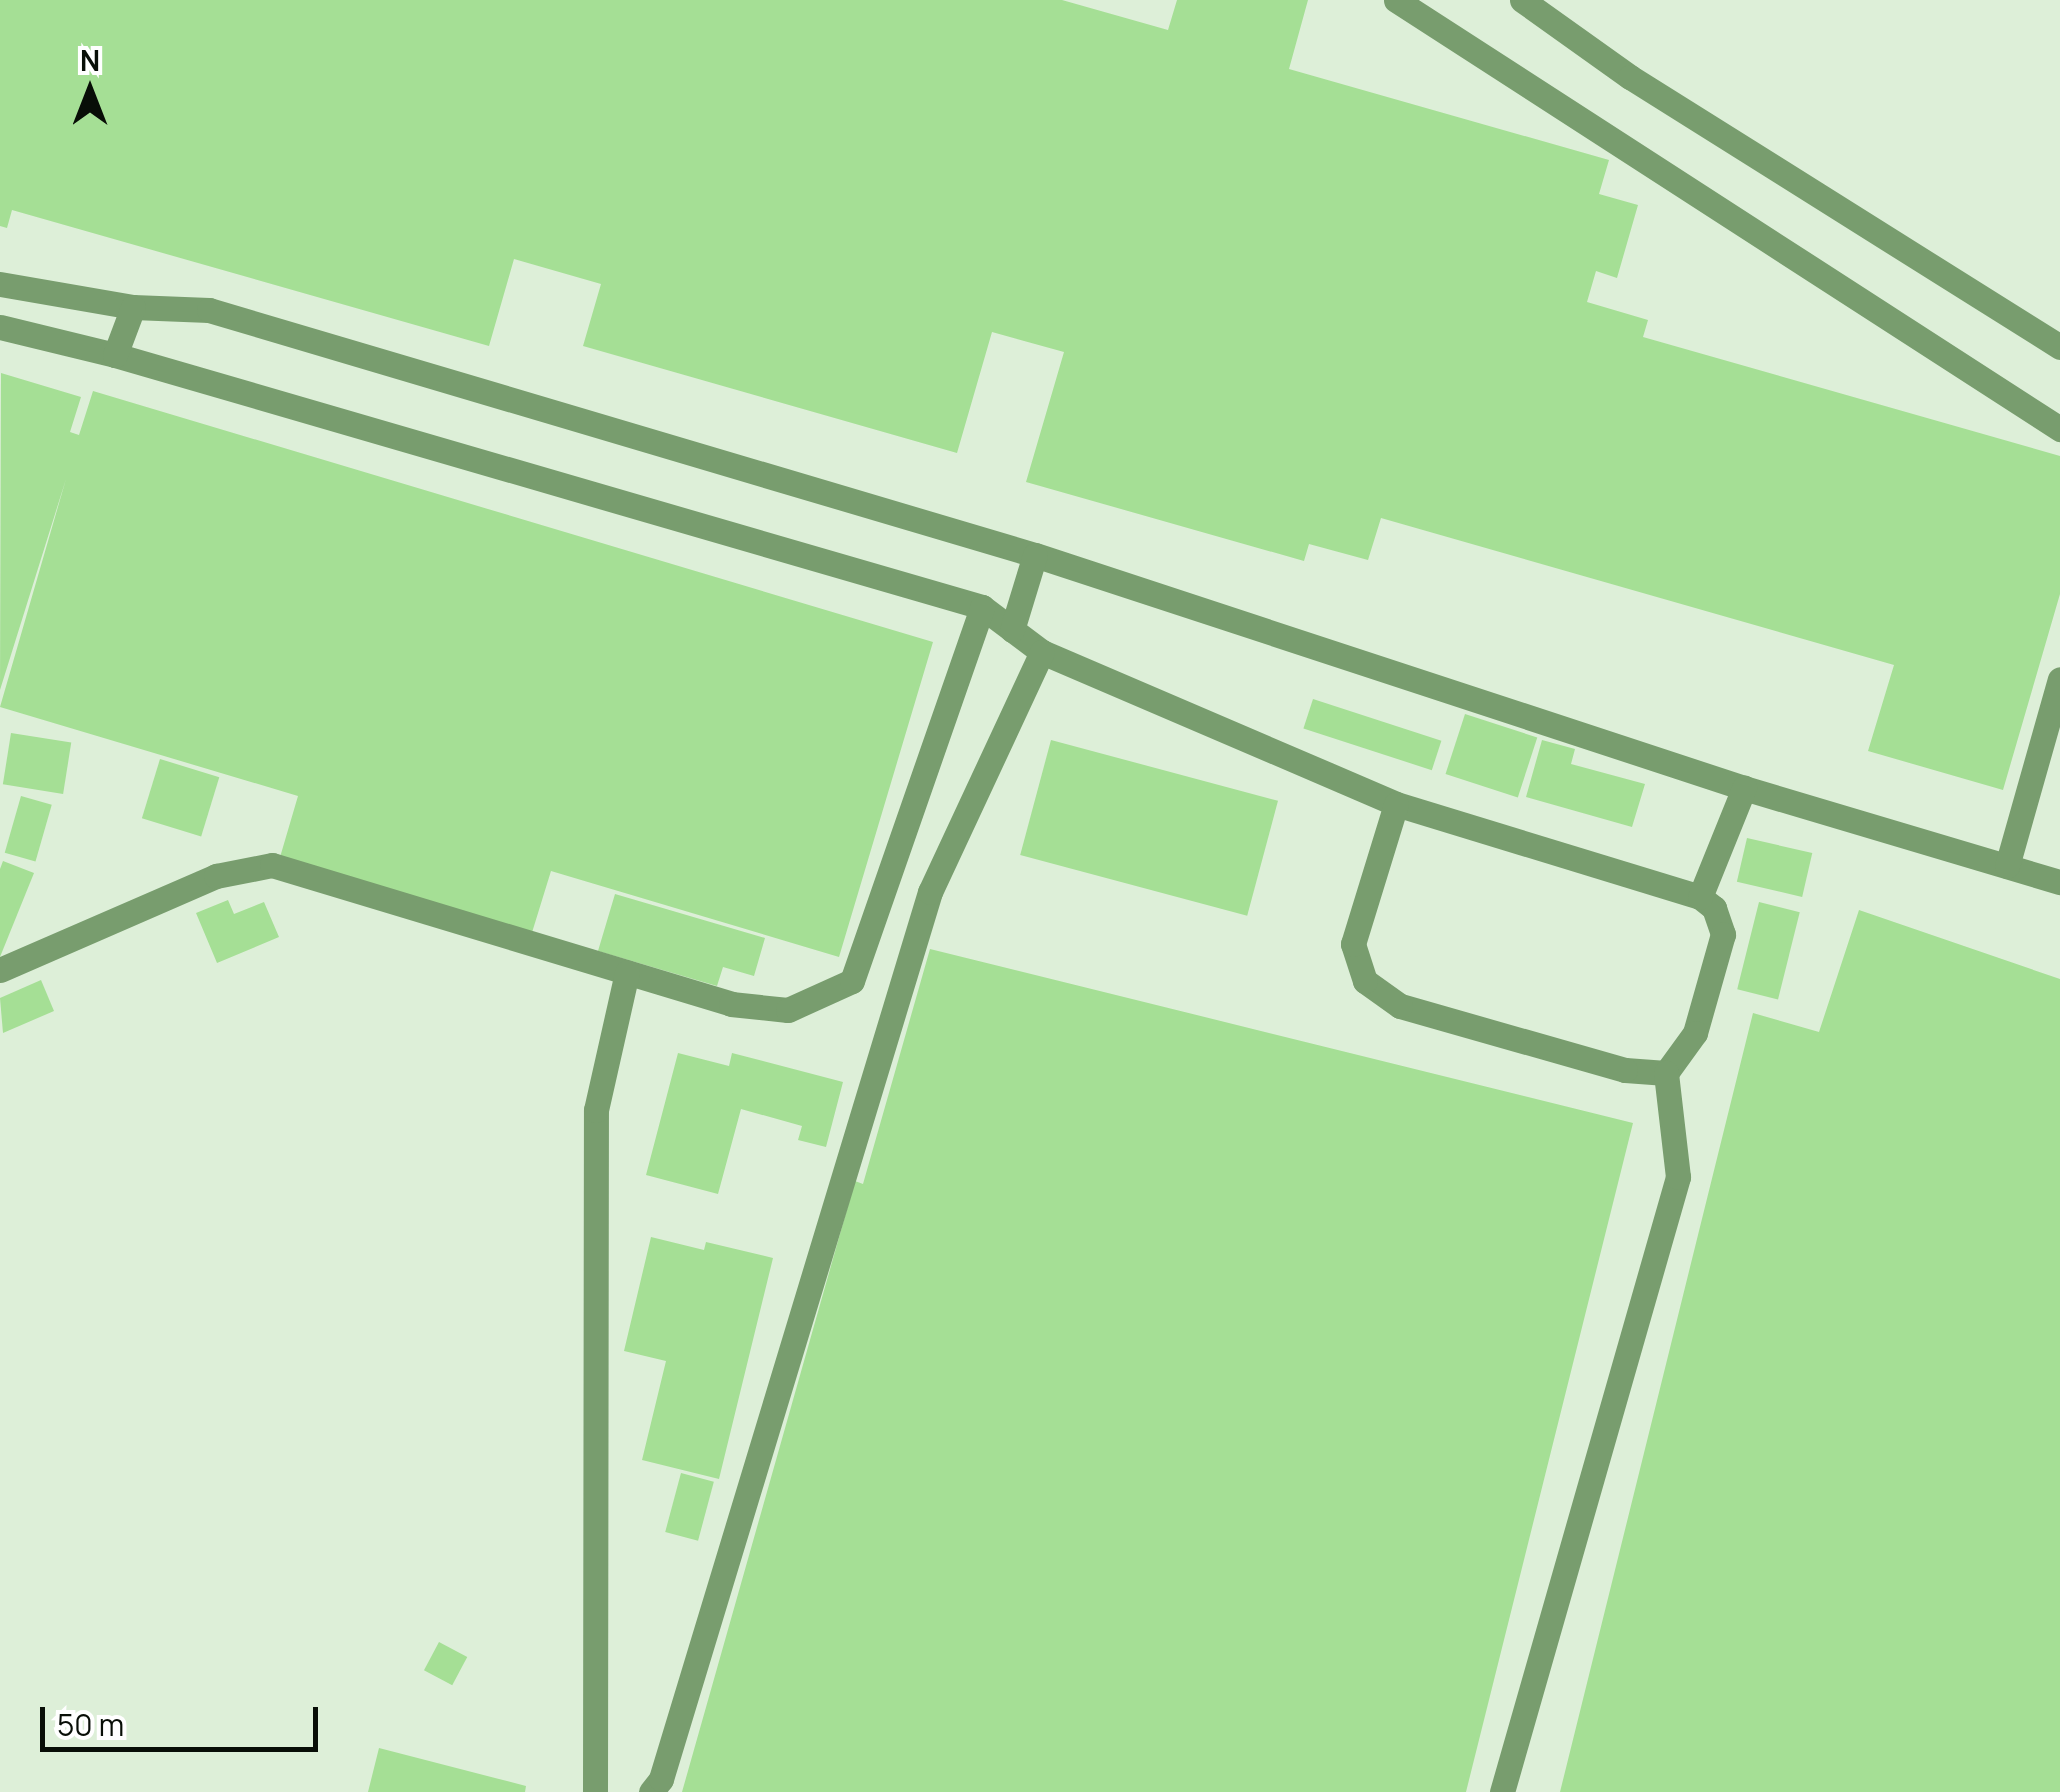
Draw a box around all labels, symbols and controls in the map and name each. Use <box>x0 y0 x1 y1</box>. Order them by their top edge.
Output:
north arrow <box>40 40 140 140</box>
text: N <box>80 41 100 79</box>
scale bar <box>45 1687 322 1749</box>
text: 50 m <box>57 1704 124 1745</box>

